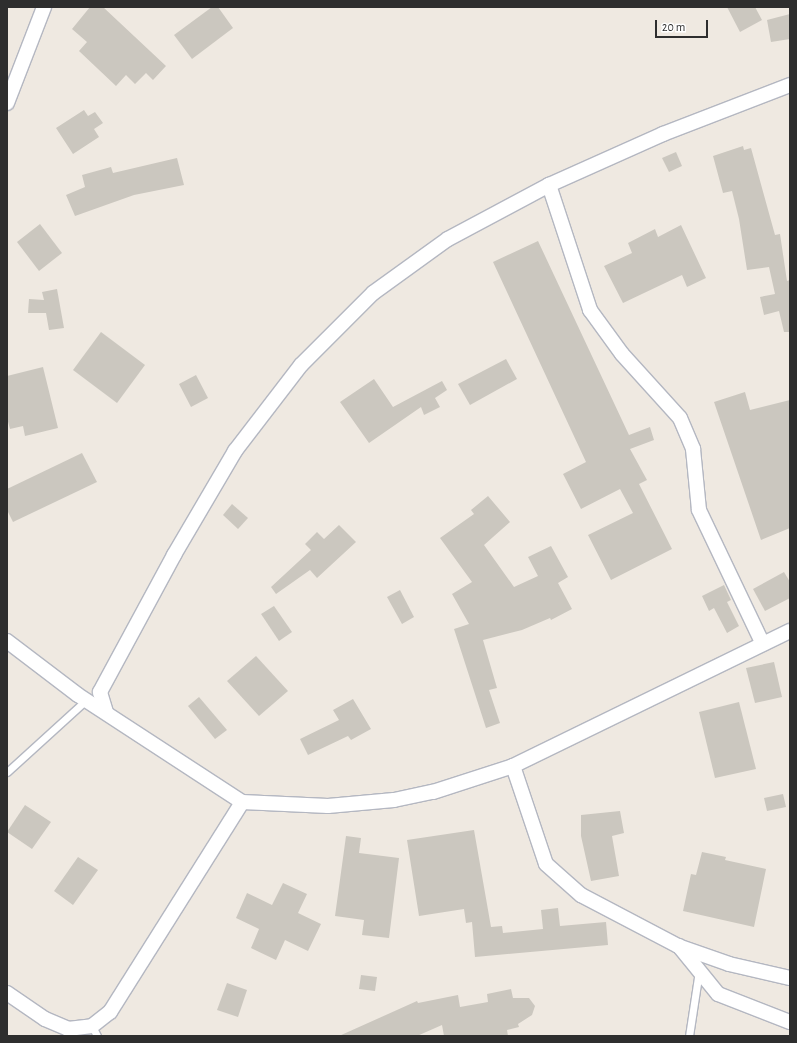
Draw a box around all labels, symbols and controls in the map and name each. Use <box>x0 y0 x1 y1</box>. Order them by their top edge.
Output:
scale bar <box>657 12 710 38</box>
text: 20 m <box>662 21 685 33</box>

